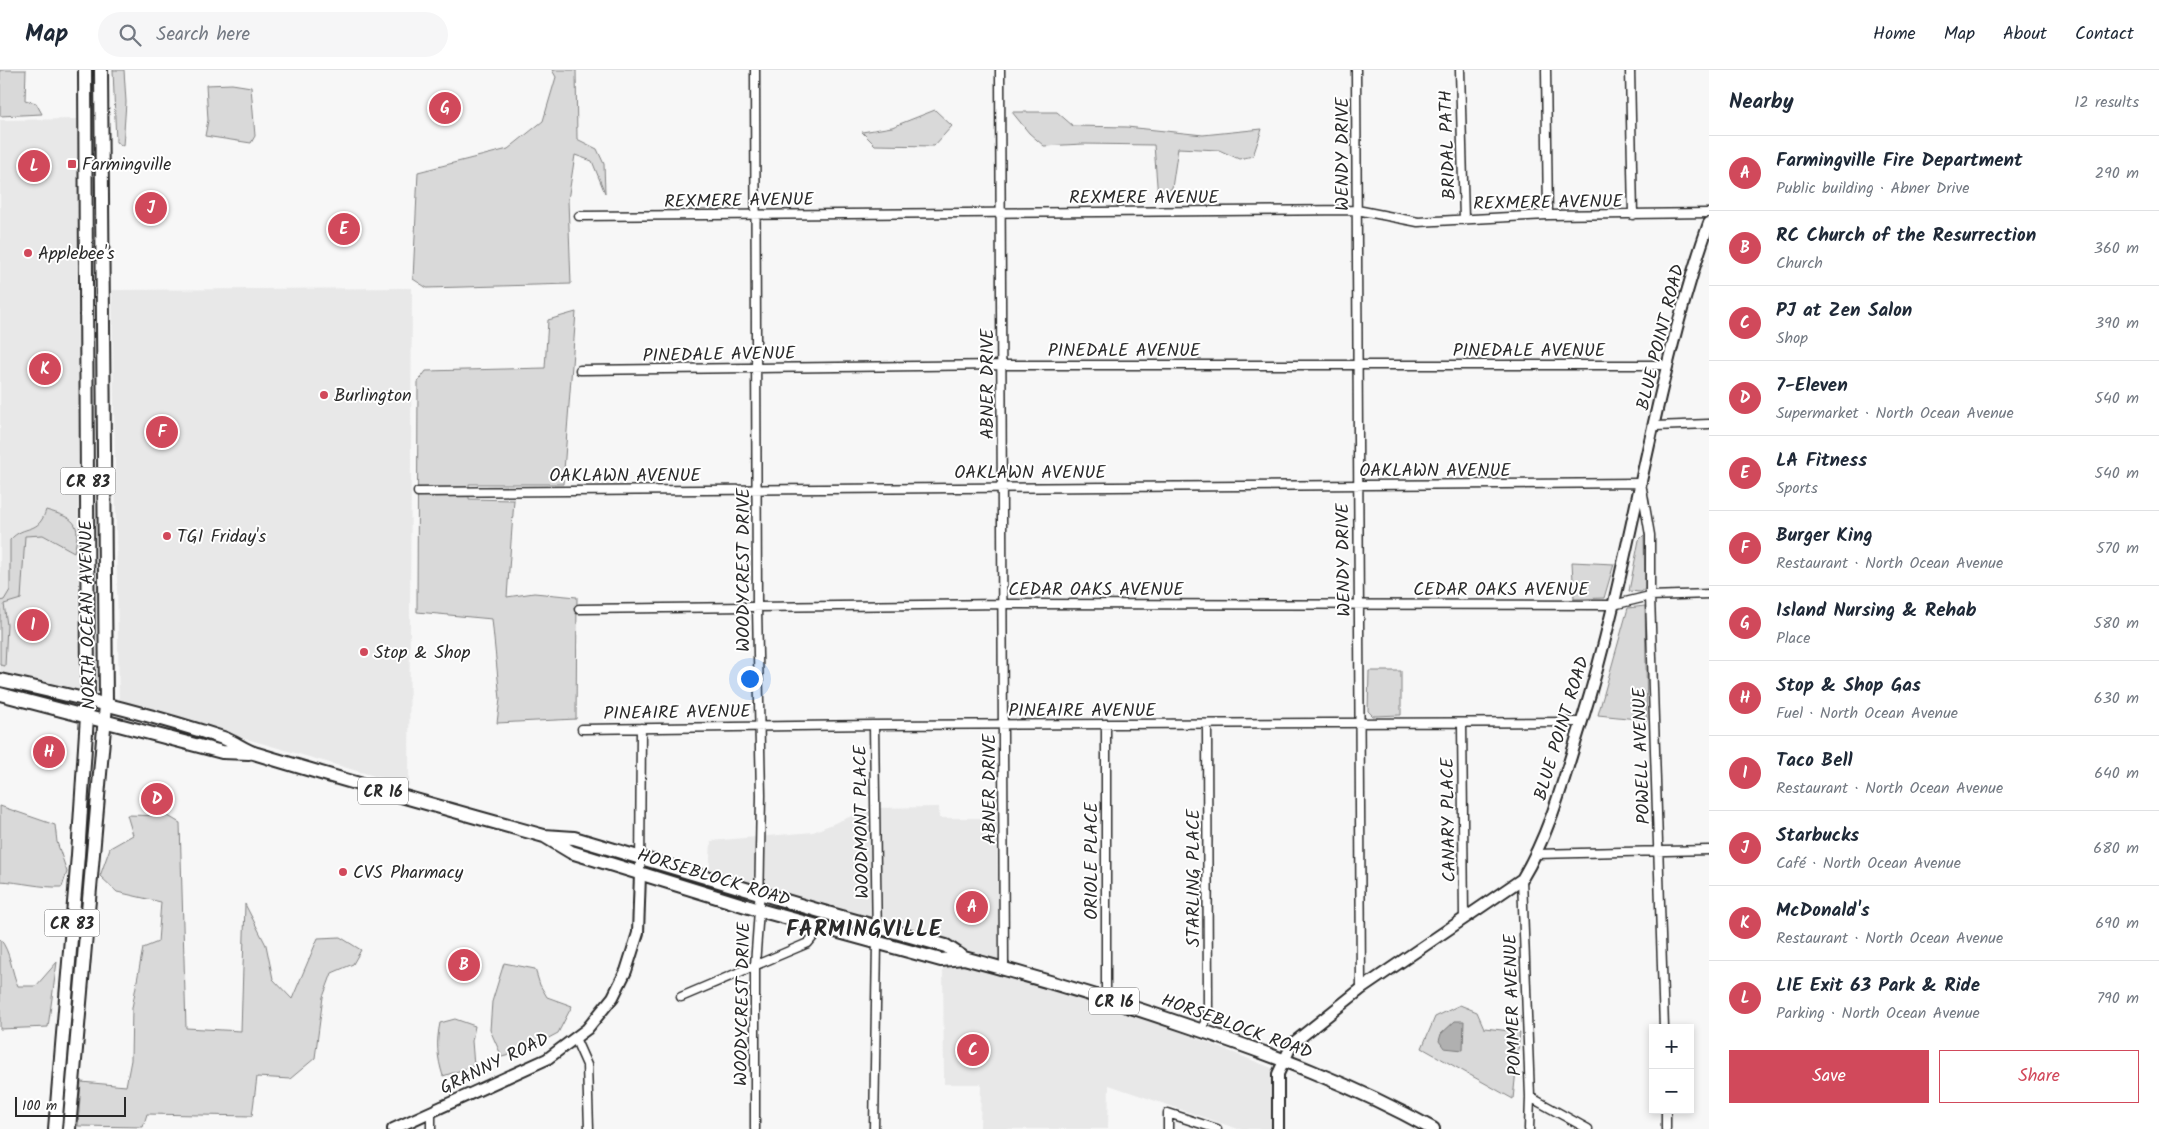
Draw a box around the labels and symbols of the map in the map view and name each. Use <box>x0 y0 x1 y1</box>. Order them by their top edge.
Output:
pin: G <box>429 89 461 127</box>
street label: BRIDAL PATH <box>1432 90 1465 200</box>
street label: WENDY DRIVE <box>1329 97 1358 211</box>
pin: L <box>18 147 50 185</box>
place label: Farmingville <box>82 151 171 180</box>
marker: Farmingville <box>66 158 78 170</box>
street label: REXMERE AVENUE <box>1069 184 1219 213</box>
street label: REXMERE AVENUE <box>664 186 815 217</box>
street label: REXMERE AVENUE <box>1473 188 1624 219</box>
pin: J <box>135 189 167 227</box>
pin: E <box>328 210 360 248</box>
place label: Applebee's <box>38 240 115 269</box>
marker: Applebee's <box>22 247 34 259</box>
street label: BLUE POINT ROAD <box>1629 261 1694 413</box>
street label: ABNER DRIVE <box>974 328 1003 439</box>
street label: PINEDALE AVENUE <box>1048 337 1201 366</box>
street label: PINEDALE AVENUE <box>1453 337 1606 366</box>
street label: PINEDALE AVENUE <box>642 340 796 371</box>
pin: K <box>29 350 61 388</box>
place label: Burlington <box>334 382 412 411</box>
marker: Burlington <box>318 389 330 401</box>
pin: F <box>146 413 178 451</box>
street label: OAKLAWN AVENUE <box>1359 457 1511 486</box>
street label: OAKLAWN AVENUE <box>954 459 1106 488</box>
street label: OAKLAWN AVENUE <box>549 462 701 491</box>
road number: CR 83 <box>61 468 116 494</box>
street label: WOODYCREST DRIVE <box>730 487 759 652</box>
street label: WENDY DRIVE <box>1329 502 1360 617</box>
street label: NORTH OCEAN AVENUE <box>72 519 105 710</box>
place label: TGI Friday's <box>177 523 267 552</box>
marker: TGI Friday's <box>161 530 173 542</box>
street label: CEDAR OAKS AVENUE <box>1008 576 1184 605</box>
street label: CEDAR OAKS AVENUE <box>1413 576 1589 605</box>
pin: I <box>17 606 49 644</box>
place label: Stop & Shop <box>374 639 471 668</box>
marker: Stop & Shop <box>358 646 370 658</box>
street label: BLUE POINT ROAD <box>1527 652 1598 804</box>
your location <box>737 666 763 692</box>
street label: POWELL AVENUE <box>1626 687 1659 825</box>
street label: PINEAIRE AVENUE <box>1008 697 1156 726</box>
street label: PINEAIRE AVENUE <box>603 698 751 729</box>
pin: H <box>33 733 65 771</box>
street label: ABNER DRIVE <box>976 733 1005 844</box>
street label: WOODMONT PLACE <box>847 744 878 899</box>
street label: CANARY PLACE <box>1434 757 1465 883</box>
road number: CR 16 <box>358 778 408 804</box>
pin: D <box>141 780 173 818</box>
street label: ORIOLE PLACE <box>1078 802 1107 920</box>
street label: STARLING PLACE <box>1180 808 1209 947</box>
street label: HORSEBLOCK ROAD <box>633 841 794 916</box>
place label: CVS Pharmacy <box>353 859 464 888</box>
marker: CVS Pharmacy <box>337 866 349 878</box>
pin: A <box>956 888 988 926</box>
road number: CR 83 <box>44 910 100 936</box>
district label: FARMINGVILLE <box>786 913 942 948</box>
street label: WOODYCREST DRIVE <box>728 921 759 1086</box>
street label: POMMER AVENUE <box>1497 933 1530 1076</box>
pin: B <box>448 946 480 984</box>
street label: HORSEBLOCK ROAD <box>1157 987 1316 1068</box>
road number: CR 16 <box>1089 988 1139 1014</box>
street label: GRANNY ROAD <box>435 1025 555 1103</box>
pin: C <box>957 1031 989 1069</box>
scale bar <box>15 1094 126 1117</box>

